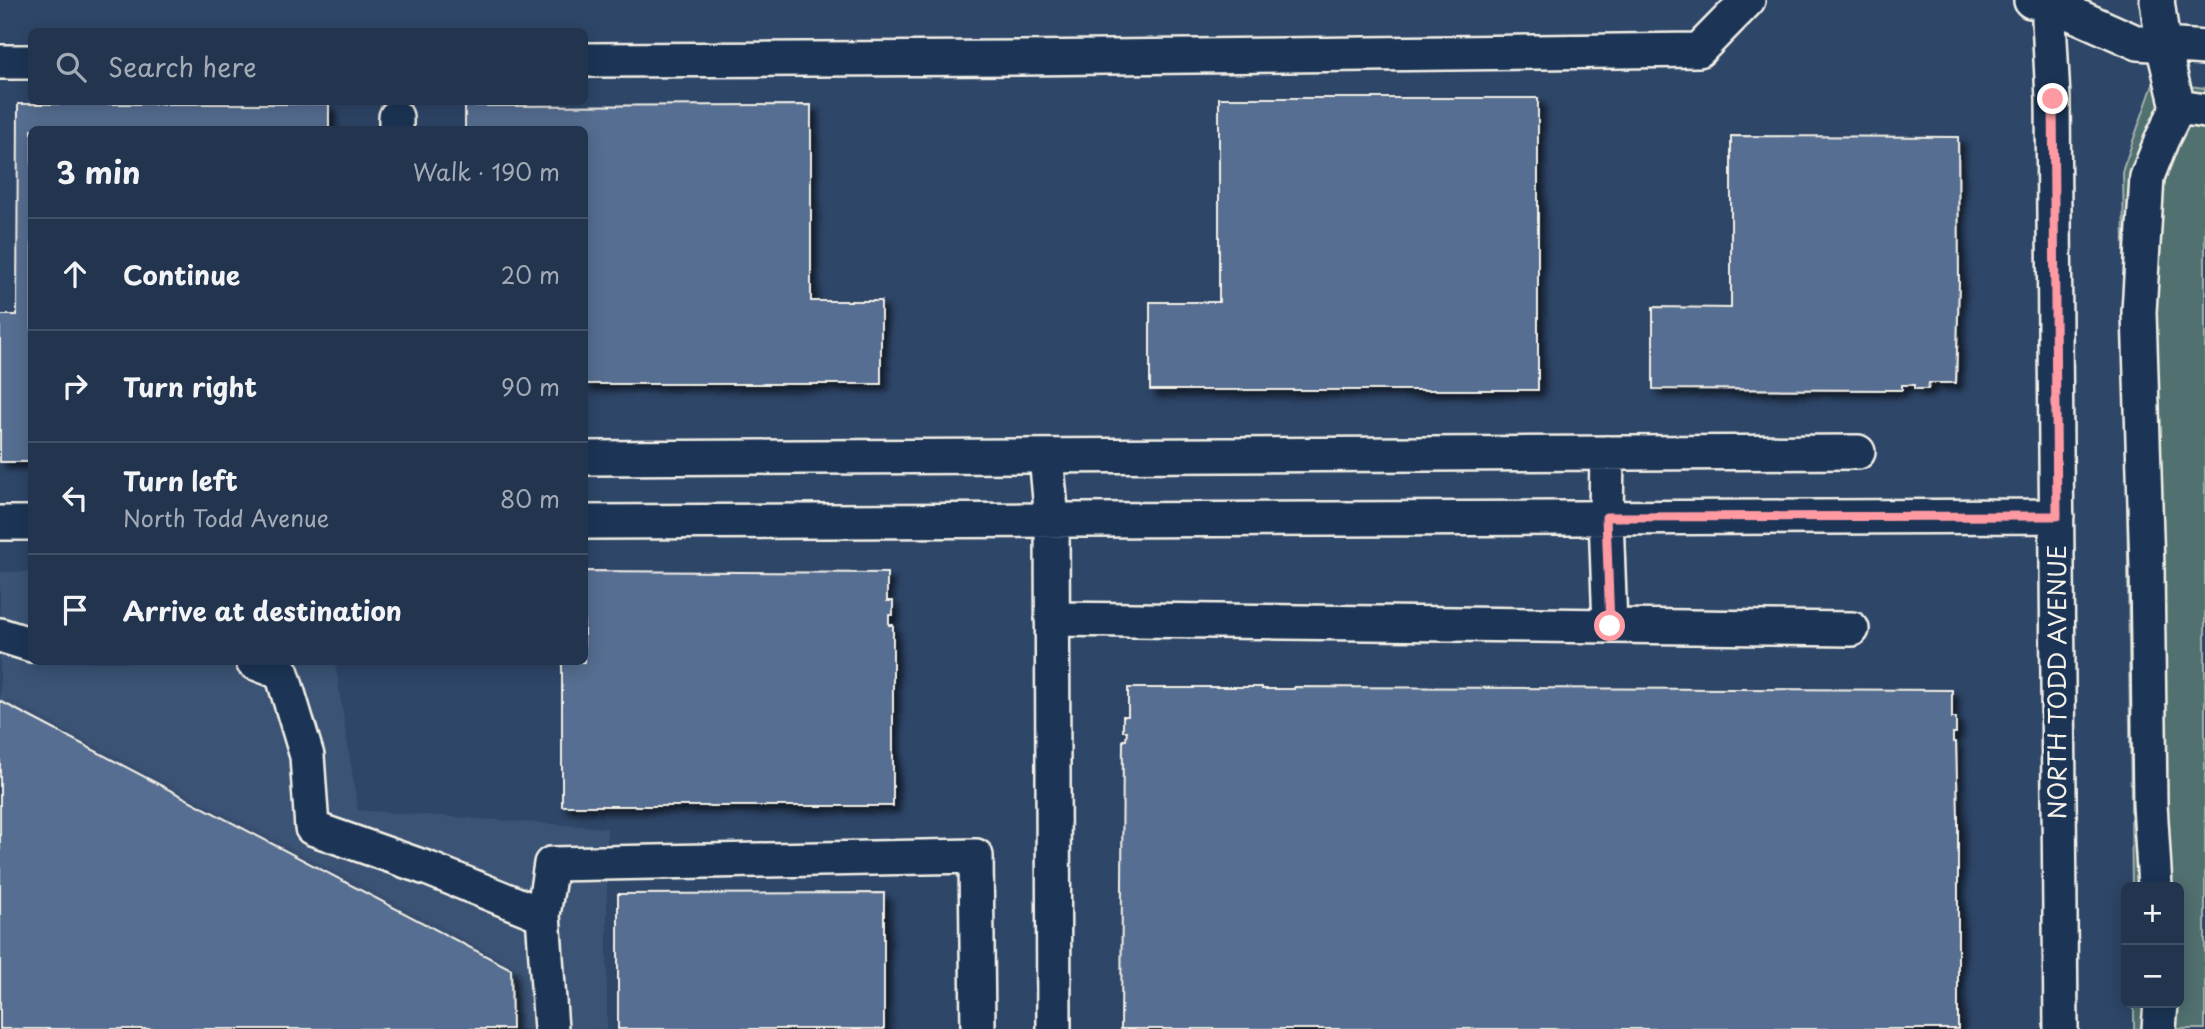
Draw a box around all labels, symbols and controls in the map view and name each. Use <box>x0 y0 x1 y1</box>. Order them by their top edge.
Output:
search box <box>28 28 588 105</box>
text: Search here <box>108 47 257 86</box>
icon: search <box>52 48 90 86</box>
route end <box>2037 83 2068 114</box>
text: 3 min <box>56 149 141 194</box>
text: Walk · 190 m <box>413 154 560 189</box>
icon: ahead <box>56 255 94 293</box>
text: Continue <box>123 255 240 294</box>
text: 20 m <box>501 257 560 292</box>
icon: right <box>56 367 94 405</box>
text: Turn right <box>123 367 257 406</box>
text: 90 m <box>501 369 560 404</box>
text: Turn left <box>123 461 238 500</box>
icon: left <box>56 479 94 517</box>
text: 80 m <box>500 481 560 516</box>
text: North Todd Avenue <box>123 500 329 535</box>
street label: NORTH TODD AVENUE <box>2038 545 2074 819</box>
icon: arrive <box>56 591 94 629</box>
text: Arrive at destination <box>123 591 402 630</box>
route start <box>1594 610 1625 641</box>
map controls <box>2121 882 2184 1008</box>
button: + <box>2121 882 2184 945</box>
button: − <box>2121 945 2184 1008</box>

